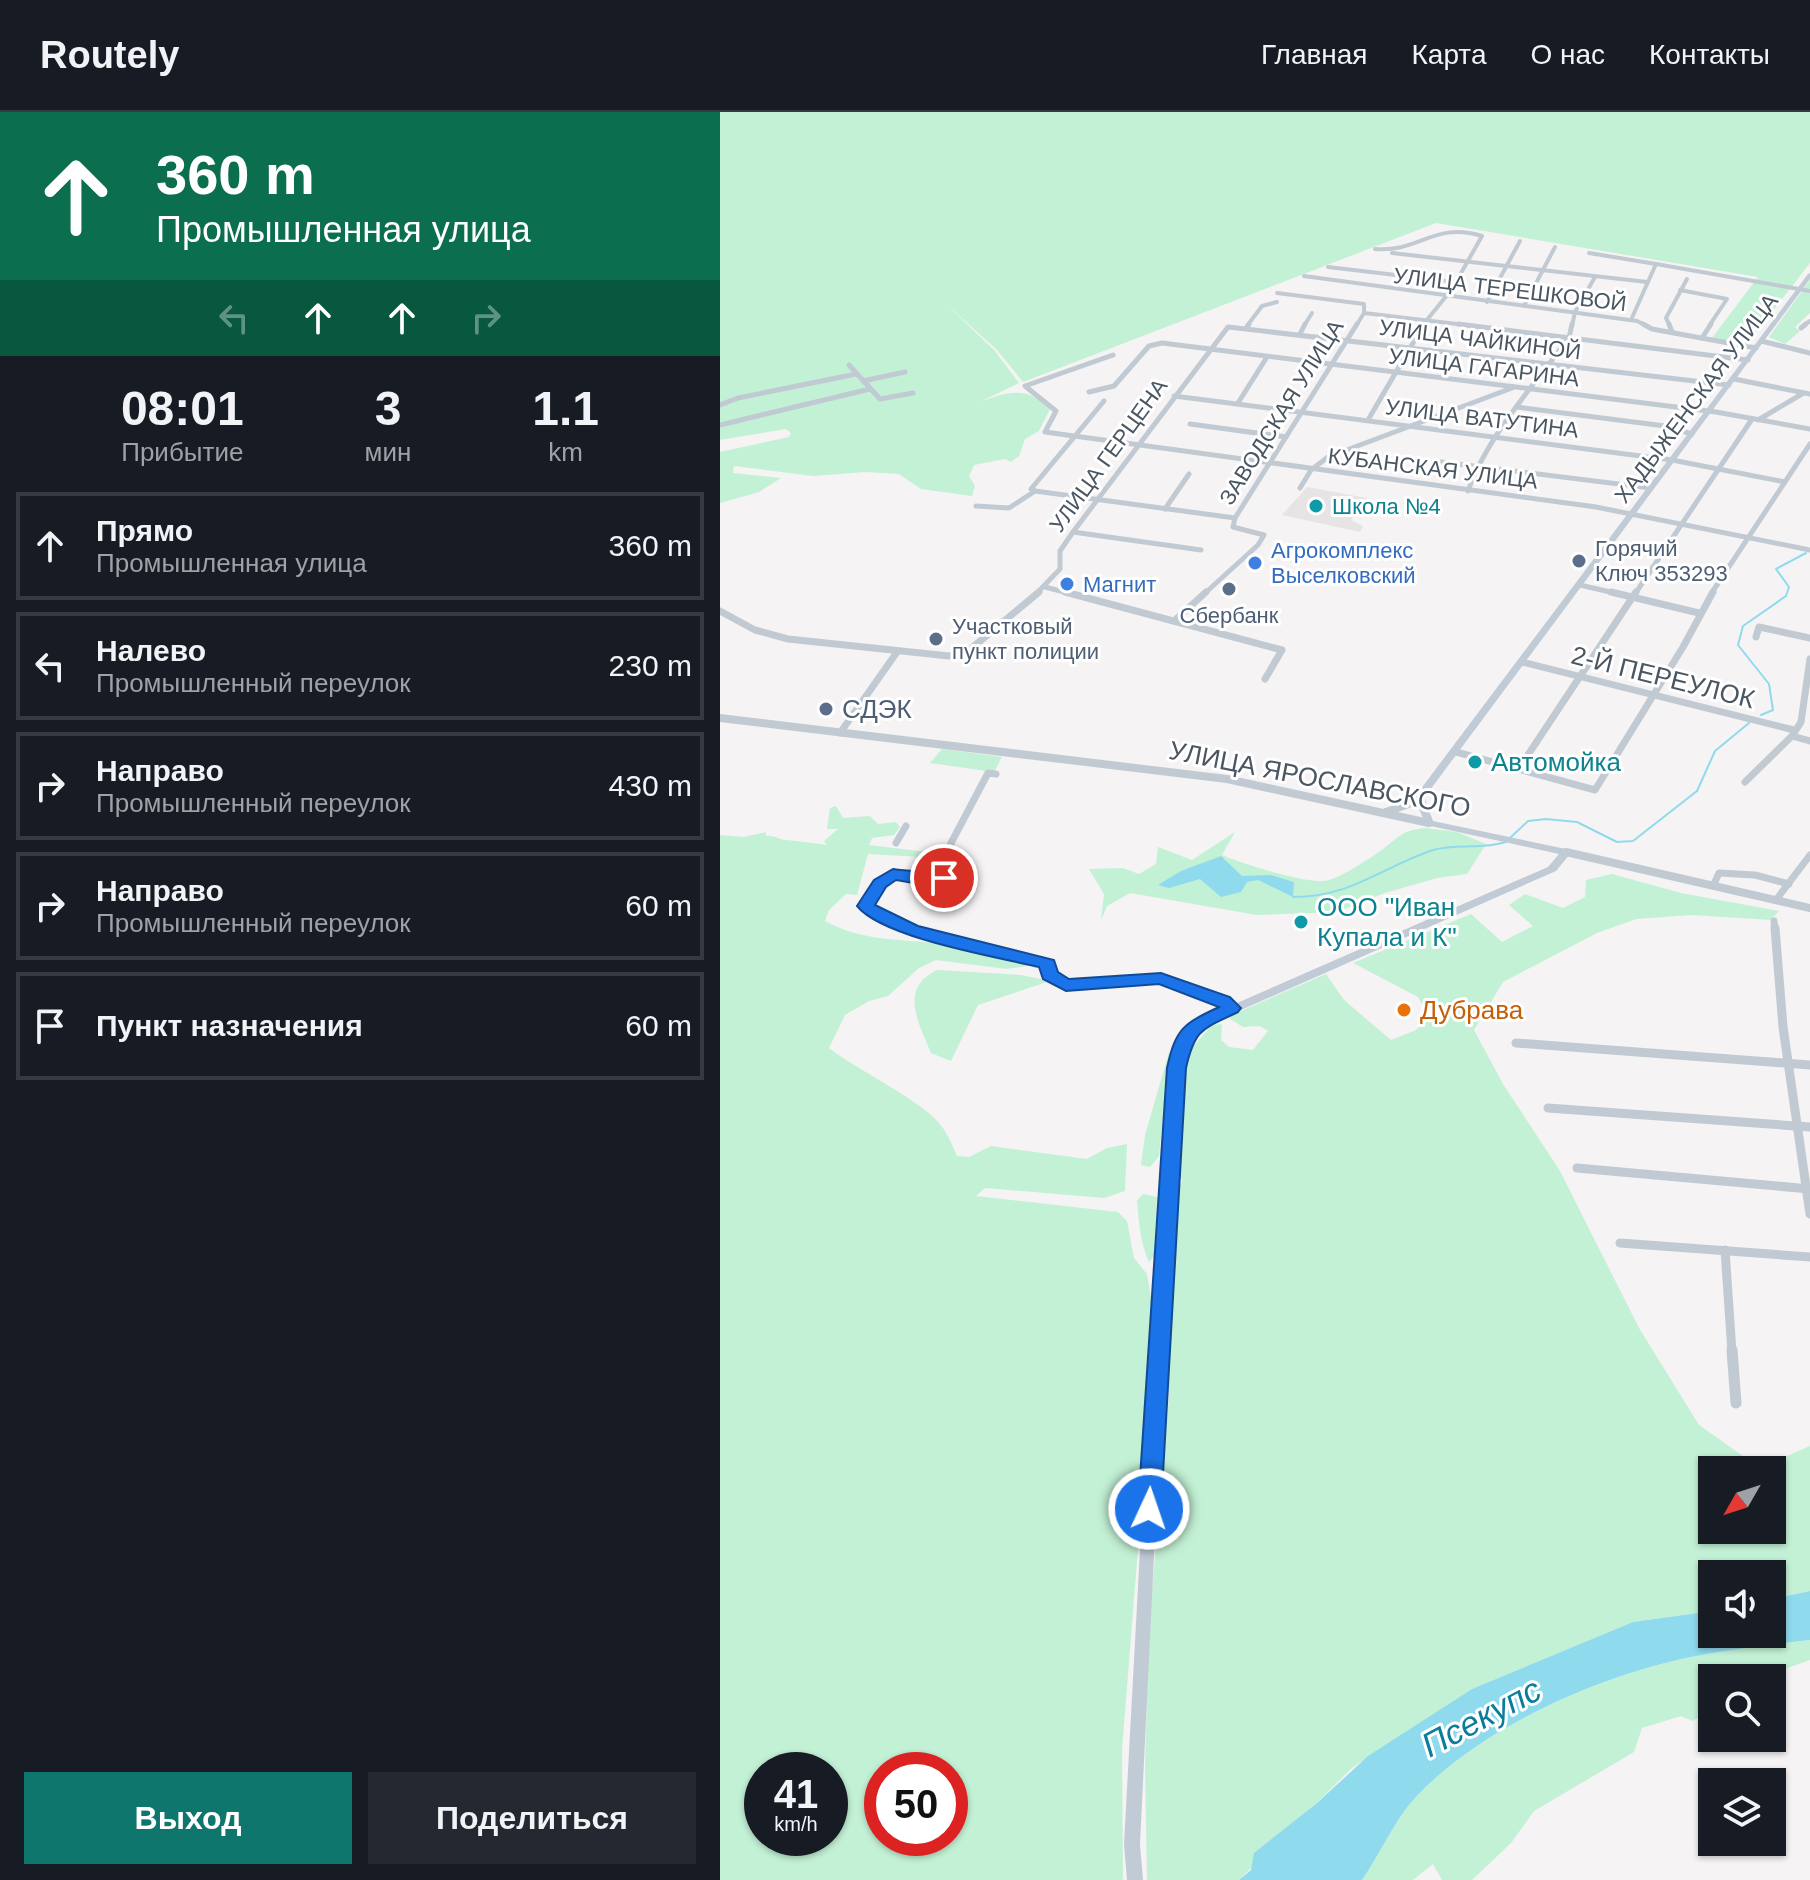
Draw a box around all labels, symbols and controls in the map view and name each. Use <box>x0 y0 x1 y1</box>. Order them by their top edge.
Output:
text: Routely <box>40 34 179 76</box>
text: Главная <box>1261 39 1368 70</box>
text: Карта <box>1412 39 1486 70</box>
text: О нас <box>1530 39 1605 70</box>
text: Контакты <box>1649 39 1770 70</box>
text: 360 m <box>156 143 315 206</box>
icon: ahead <box>24 144 128 248</box>
text: Промышленная улица <box>156 209 531 250</box>
street label: УЛИЦА ТЕРЕШКОВОЙ <box>1392 263 1628 316</box>
street label: ХАДЫЖЕНСКАЯ УЛИЦА <box>1610 289 1783 508</box>
icon: left <box>212 296 256 340</box>
icon: ahead <box>296 296 340 340</box>
icon: ahead <box>380 296 424 340</box>
icon: right <box>464 296 508 340</box>
street label: ЗАВОДСКАЯ УЛИЦА <box>1214 315 1349 509</box>
street label: УЛИЦА ЧАЙКИНОЙ <box>1378 315 1582 364</box>
street label: УЛИЦА ГАГАРИНА <box>1387 343 1581 392</box>
street label: УЛИЦА ГЕРЦЕНА <box>1044 374 1173 537</box>
text: 08:01 <box>121 382 244 435</box>
text: 3 <box>375 382 401 435</box>
text: 1.1 <box>532 382 599 435</box>
street label: УЛИЦА ВАТУТИНА <box>1384 394 1580 443</box>
text: Прибытие <box>121 437 243 467</box>
text: мин <box>365 437 411 467</box>
text: km <box>548 437 583 467</box>
street label: КУБАНСКАЯ УЛИЦА <box>1327 443 1540 494</box>
place label: Школа №4 <box>1332 494 1441 519</box>
marker: Школа №4 <box>1307 497 1325 515</box>
text: Прямо <box>96 514 193 547</box>
icon: ahead <box>28 524 72 568</box>
text: 360 m <box>609 529 692 562</box>
place label: Горячий Ключ 353293 <box>1595 536 1728 586</box>
place label: Агрокомплекс Выселковский <box>1271 538 1416 588</box>
text: Промышленная улица <box>96 548 367 578</box>
marker: Горячий Ключ 353293 <box>1570 552 1588 570</box>
marker: Агрокомплекс Выселковский <box>1246 554 1264 572</box>
place label: Магнит <box>1083 572 1156 597</box>
marker: Магнит <box>1058 575 1076 593</box>
marker: Сбербанк <box>1220 580 1238 598</box>
place label: Сбербанк <box>1180 603 1279 628</box>
place label: Участковый пункт полиции <box>952 614 1099 664</box>
marker: Участковый пункт полиции <box>927 630 945 648</box>
text: Налево <box>96 634 206 667</box>
street label: 2-Й ПЕРЕУЛОК <box>1568 640 1758 714</box>
icon: left <box>28 644 72 688</box>
text: 230 m <box>609 649 692 682</box>
text: Промышленный переулок <box>96 668 411 698</box>
place label: СДЭК <box>842 694 912 724</box>
marker: СДЭК <box>817 700 835 718</box>
street label: УЛИЦА ЯРОСЛАВСКОГО <box>1167 735 1473 823</box>
place label: Автомойка <box>1491 747 1621 777</box>
marker: Автомойка <box>1466 753 1484 771</box>
text: Направо <box>96 754 224 787</box>
icon: right <box>28 764 72 808</box>
text: 430 m <box>609 769 692 802</box>
text: Промышленный переулок <box>96 788 411 818</box>
pin <box>910 844 978 912</box>
icon: arrive <box>922 856 966 900</box>
text: Направо <box>96 874 224 907</box>
icon: right <box>28 884 72 928</box>
text: 60 m <box>625 889 692 922</box>
place label: ООО "Иван Купала и К" <box>1317 892 1457 952</box>
text: Промышленный переулок <box>96 908 411 938</box>
marker: ООО "Иван Купала и К" <box>1292 913 1310 931</box>
place label: Дубрава <box>1420 995 1524 1025</box>
marker: Дубрава <box>1395 1001 1413 1019</box>
icon: arrive <box>28 1004 72 1048</box>
text: Пункт назначения <box>96 1009 363 1042</box>
text: 60 m <box>625 1009 692 1042</box>
north arrow <box>1698 1456 1786 1544</box>
map controls <box>1698 1456 1786 1856</box>
position arrow <box>1107 1467 1191 1551</box>
button: sound <box>1698 1560 1786 1648</box>
button: search <box>1698 1664 1786 1752</box>
water label: Псекупс <box>1415 1670 1547 1764</box>
speed limit sign: 50 <box>864 1752 968 1856</box>
button: layers <box>1698 1768 1786 1856</box>
button: Выход <box>24 1772 352 1864</box>
button: Поделиться <box>368 1772 696 1864</box>
text: 41 <box>774 1772 818 1816</box>
text: km/h <box>774 1813 818 1835</box>

